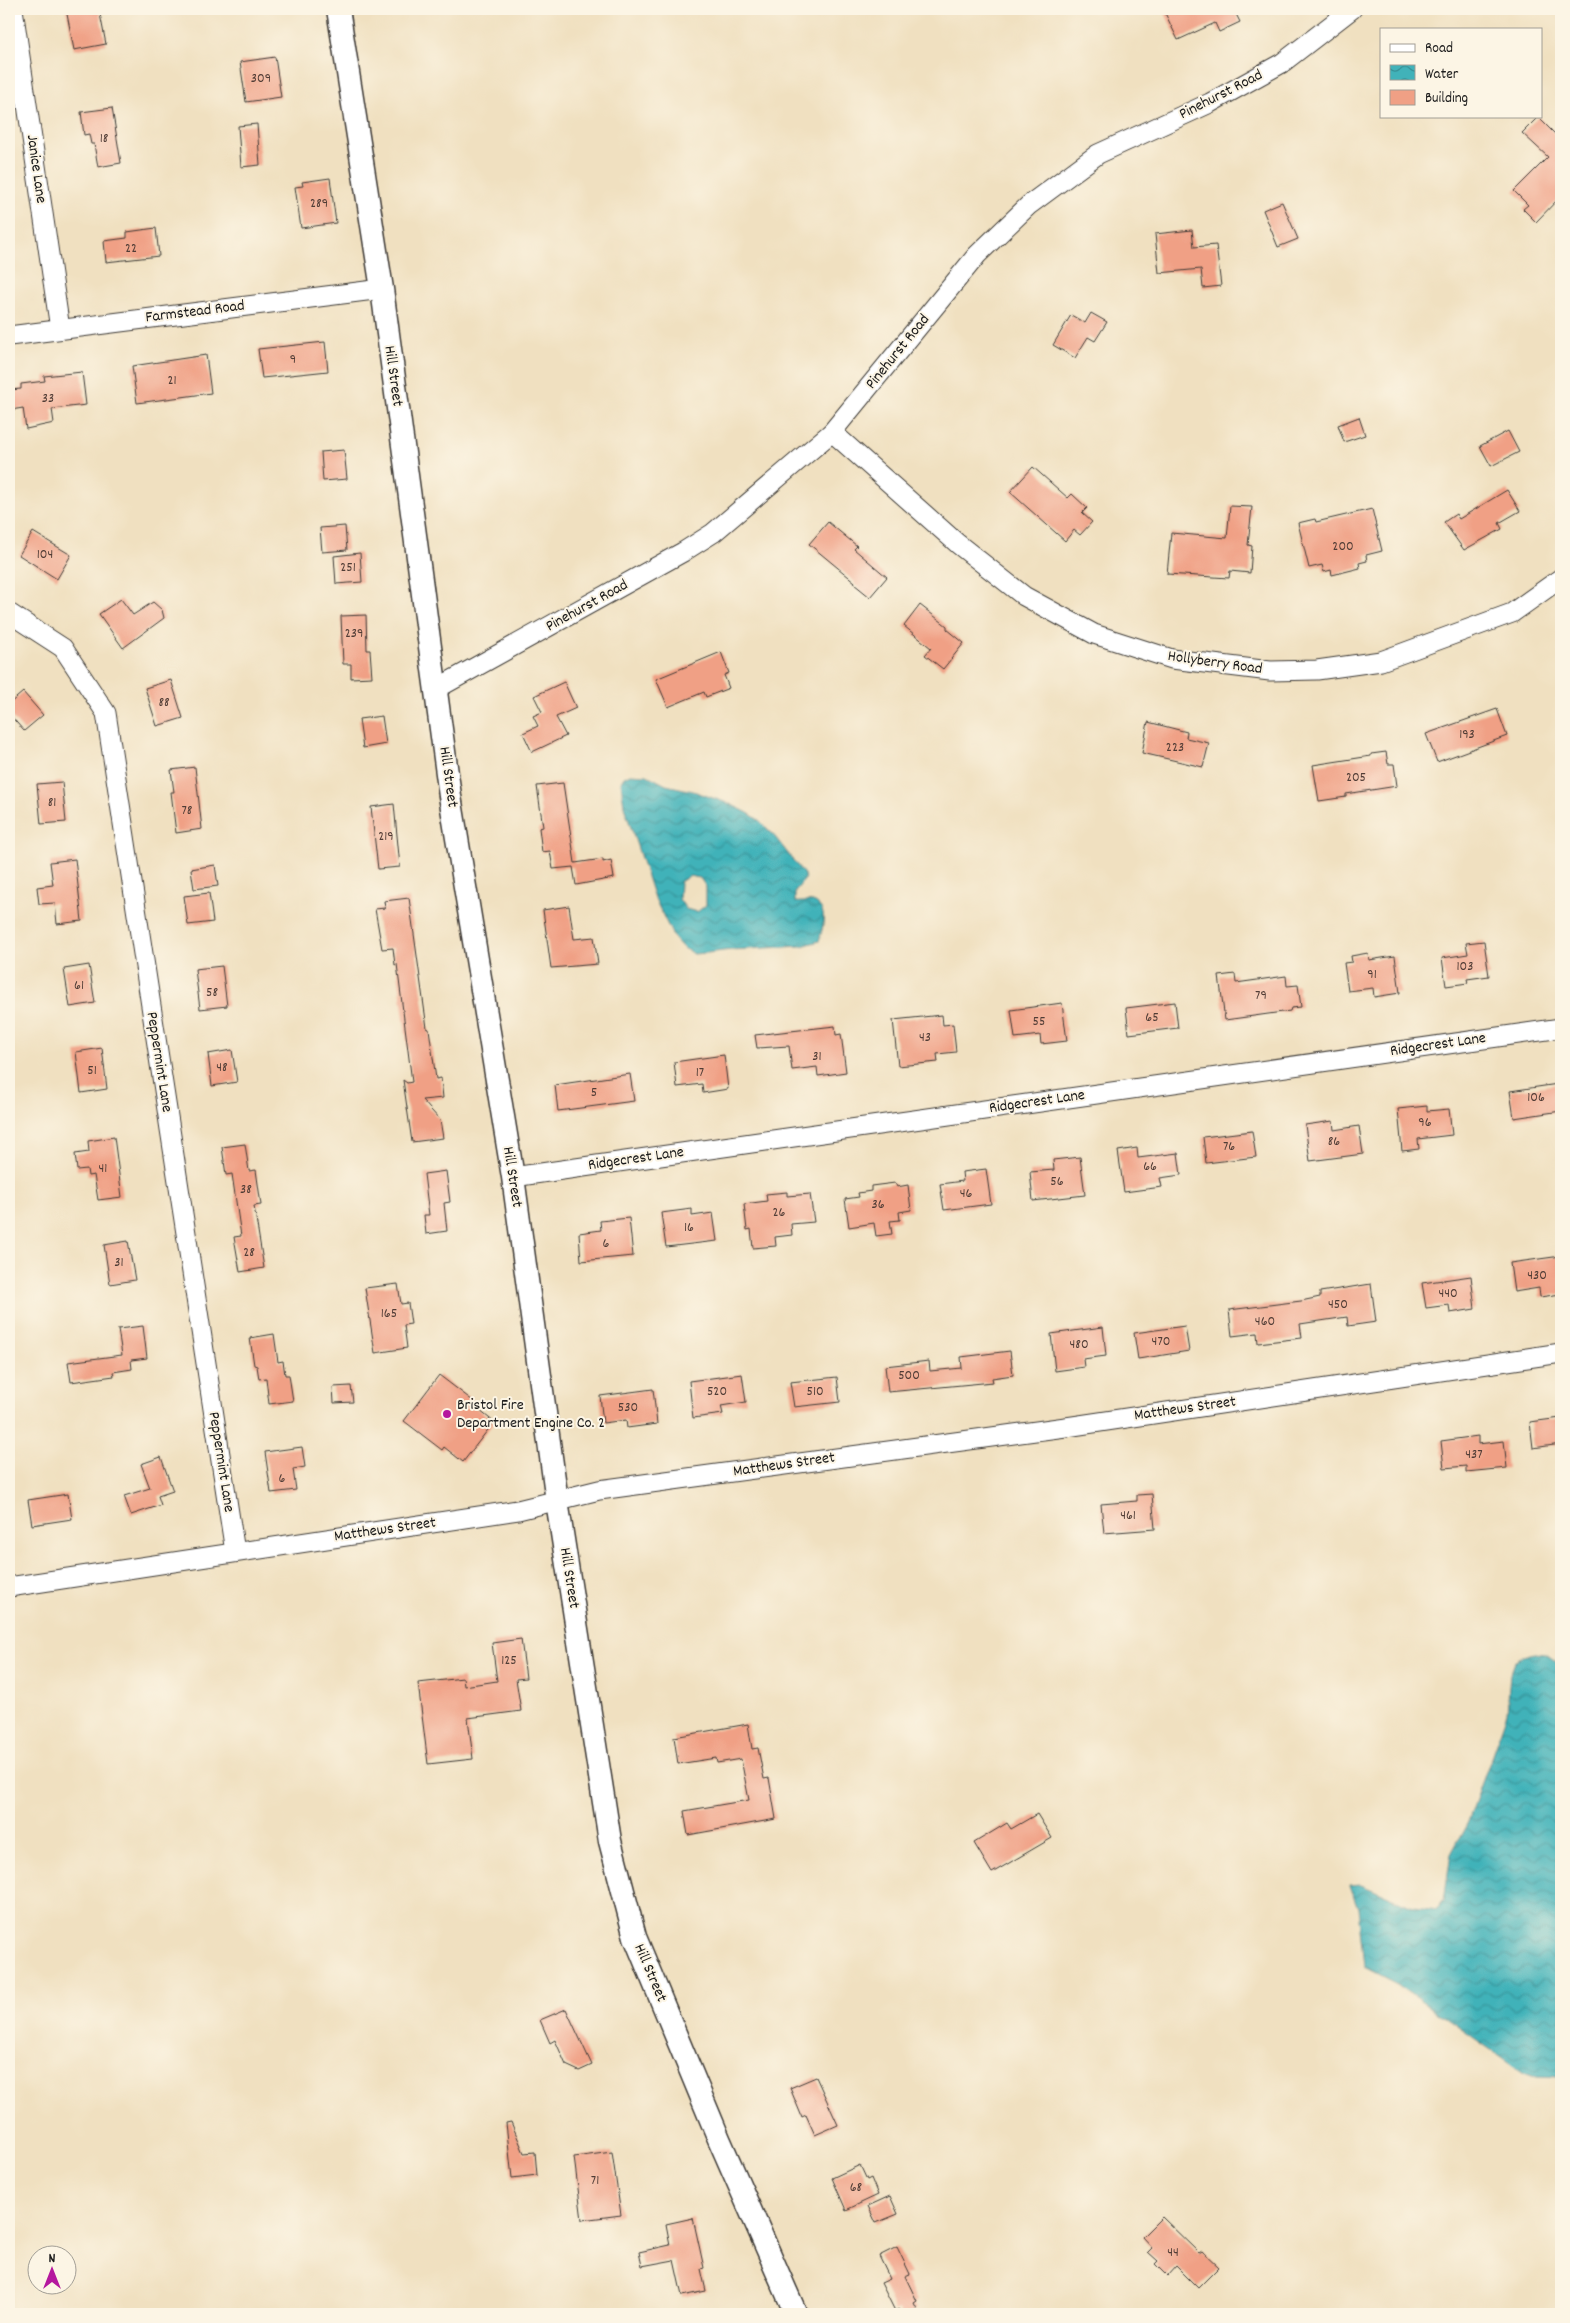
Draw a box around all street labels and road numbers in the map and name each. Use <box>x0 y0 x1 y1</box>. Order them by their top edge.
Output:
street label: Pinehurst Road <box>1175 64 1267 126</box>
street label: Janice Lane <box>20 133 52 205</box>
street label: Farmstead Road <box>144 295 246 329</box>
street label: Pinehurst Road <box>860 309 936 395</box>
street label: Hill Street <box>377 344 409 408</box>
street label: Pinehurst Road <box>542 574 632 638</box>
street label: Hollyberry Road <box>1166 645 1264 681</box>
street label: Hill Street <box>432 745 464 809</box>
street label: Peppermint Lane <box>140 1010 178 1114</box>
street label: Ridgecrest Lane <box>1389 1027 1487 1063</box>
street label: Ridgecrest Lane <box>988 1084 1086 1120</box>
street label: Ridgecrest Lane <box>587 1141 685 1177</box>
street label: Hill Street <box>496 1145 528 1209</box>
street label: Matthews Street <box>1133 1390 1238 1428</box>
street label: Peppermint Lane <box>202 1410 240 1514</box>
street label: Matthews Street <box>732 1446 837 1484</box>
street label: Matthews Street <box>333 1511 438 1549</box>
street label: Hill Street <box>553 1546 585 1610</box>
street label: Hill Street <box>627 1940 673 2006</box>

